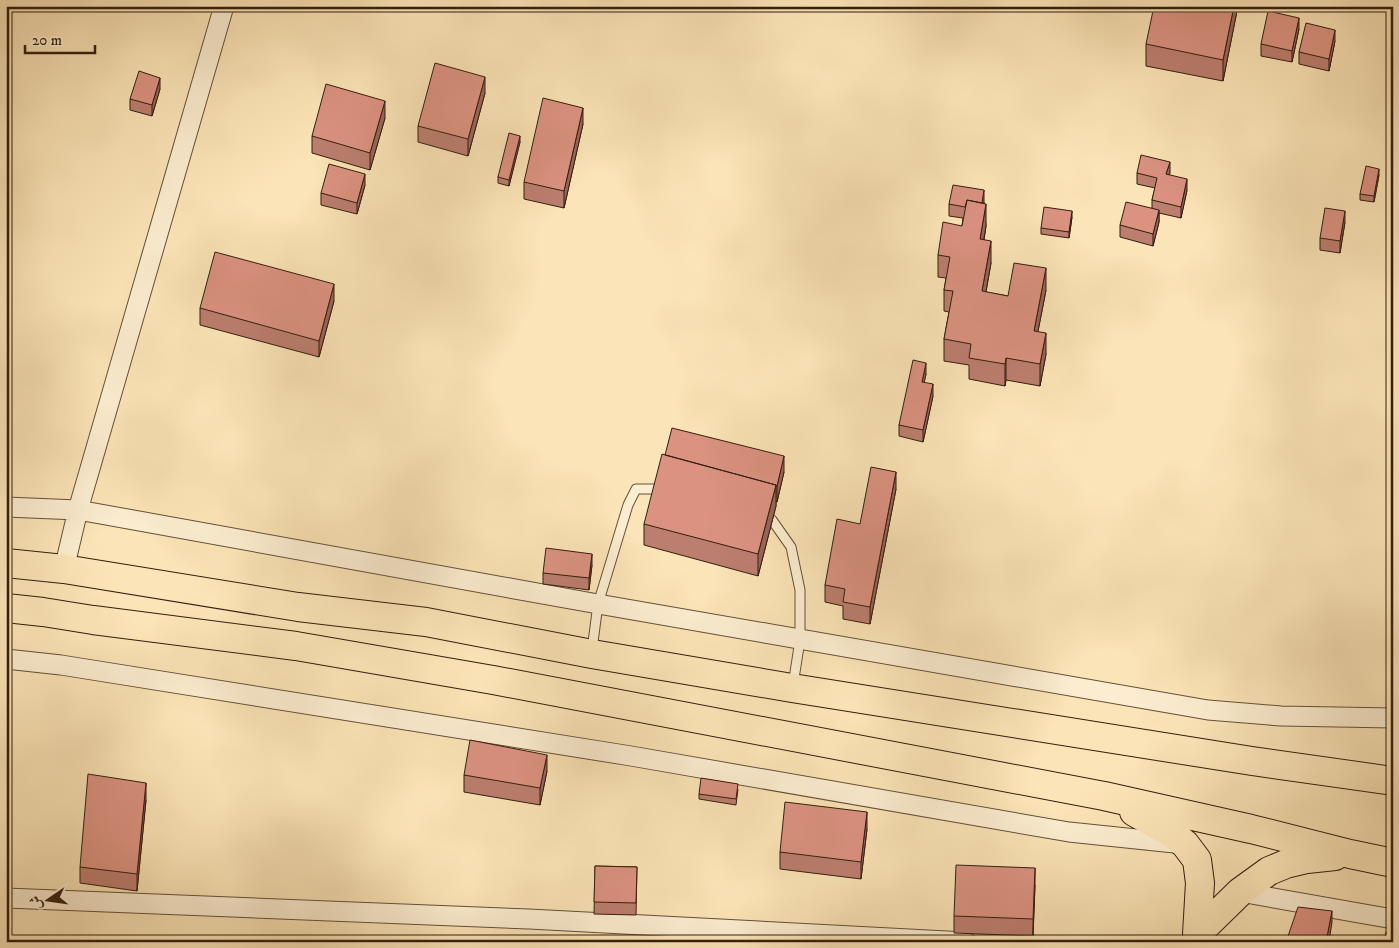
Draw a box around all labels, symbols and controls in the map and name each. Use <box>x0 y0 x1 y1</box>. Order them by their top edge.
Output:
scale bar <box>25 22 95 54</box>
text: 20 m <box>32 31 62 50</box>
north arrow <box>22 876 72 926</box>
text: ش <box>26 894 47 911</box>

